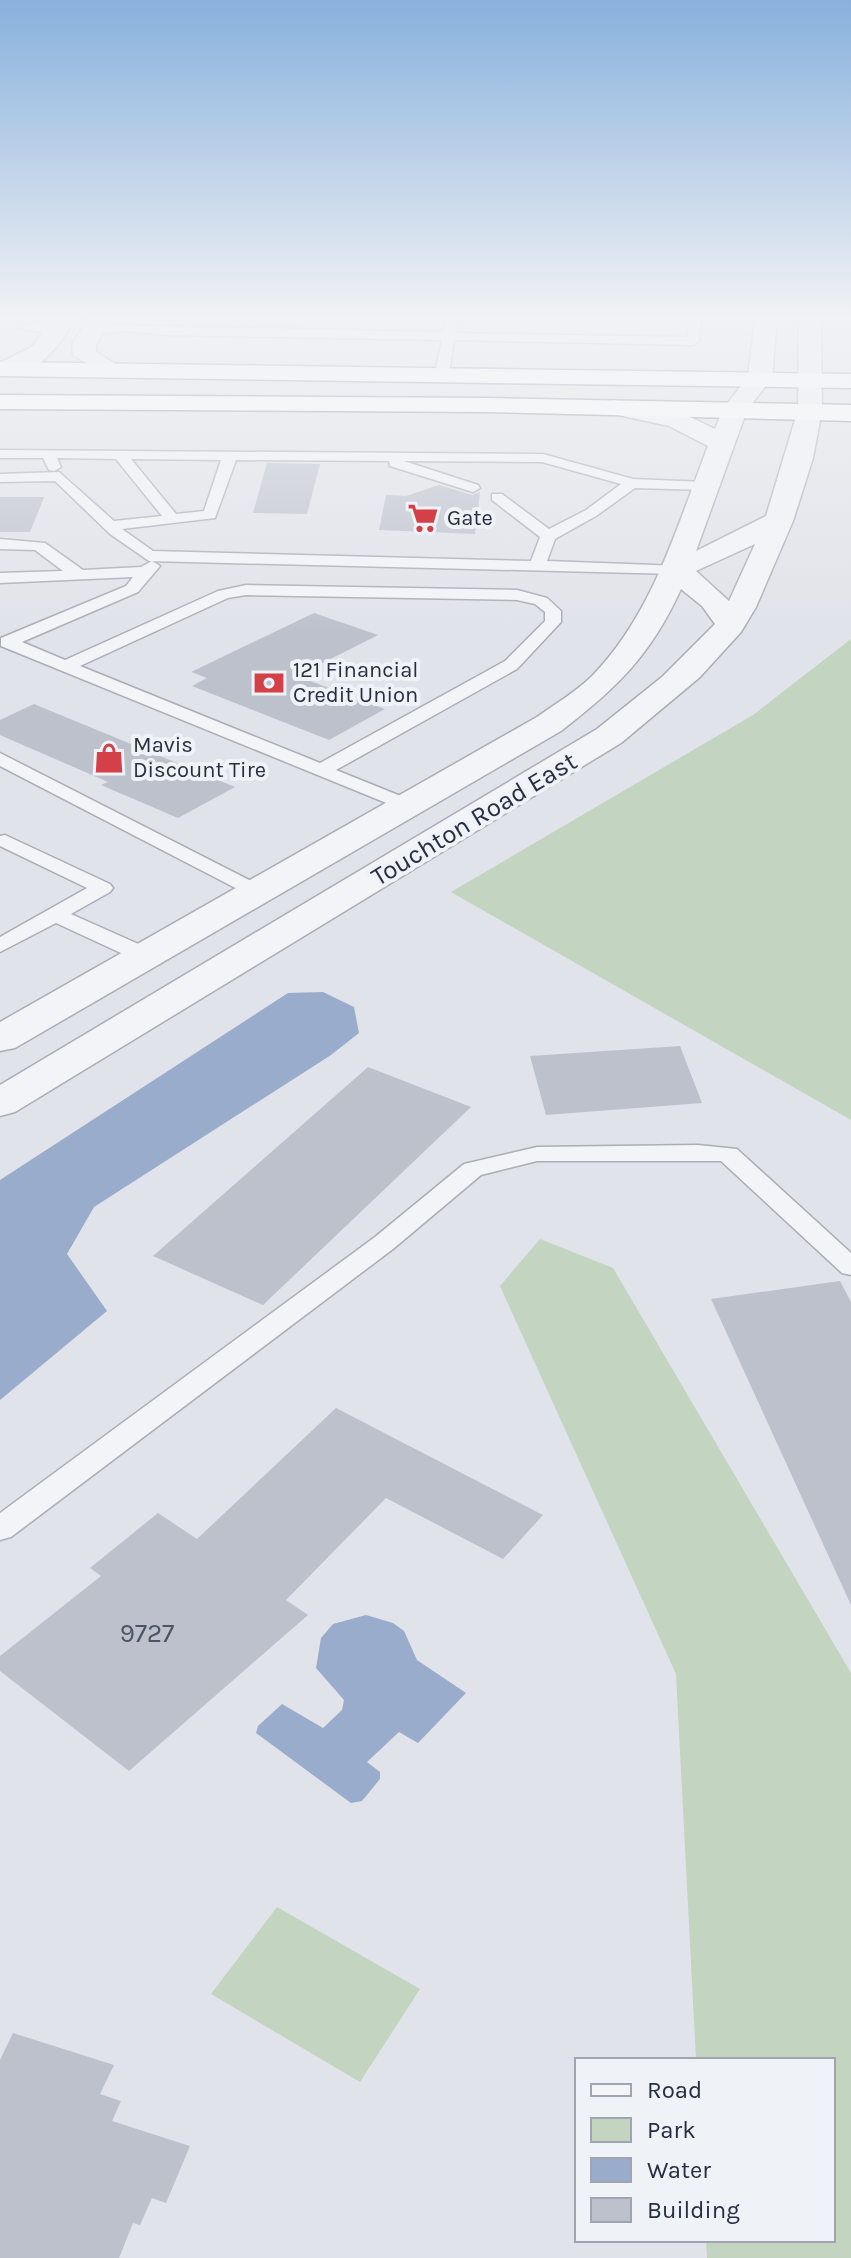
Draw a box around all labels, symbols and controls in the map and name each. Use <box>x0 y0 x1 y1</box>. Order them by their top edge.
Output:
supermarket icon: Gate <box>406 501 440 535</box>
place label: Gate <box>447 505 493 531</box>
place label: 121 Financial Credit Union <box>293 657 418 708</box>
bank icon: 121 Financial Credit Union <box>252 666 286 700</box>
place label: Mavis Discount Tire <box>133 732 266 783</box>
shop icon: Mavis Discount Tire <box>92 741 126 775</box>
street label: Touchton Road East <box>366 745 583 893</box>
house number: 9727 <box>120 1618 174 1649</box>
legend <box>575 2058 835 2242</box>
text: Road <box>647 2076 702 2104</box>
text: Park <box>647 2116 696 2144</box>
text: Water <box>647 2156 711 2184</box>
text: Building <box>647 2196 740 2224</box>

